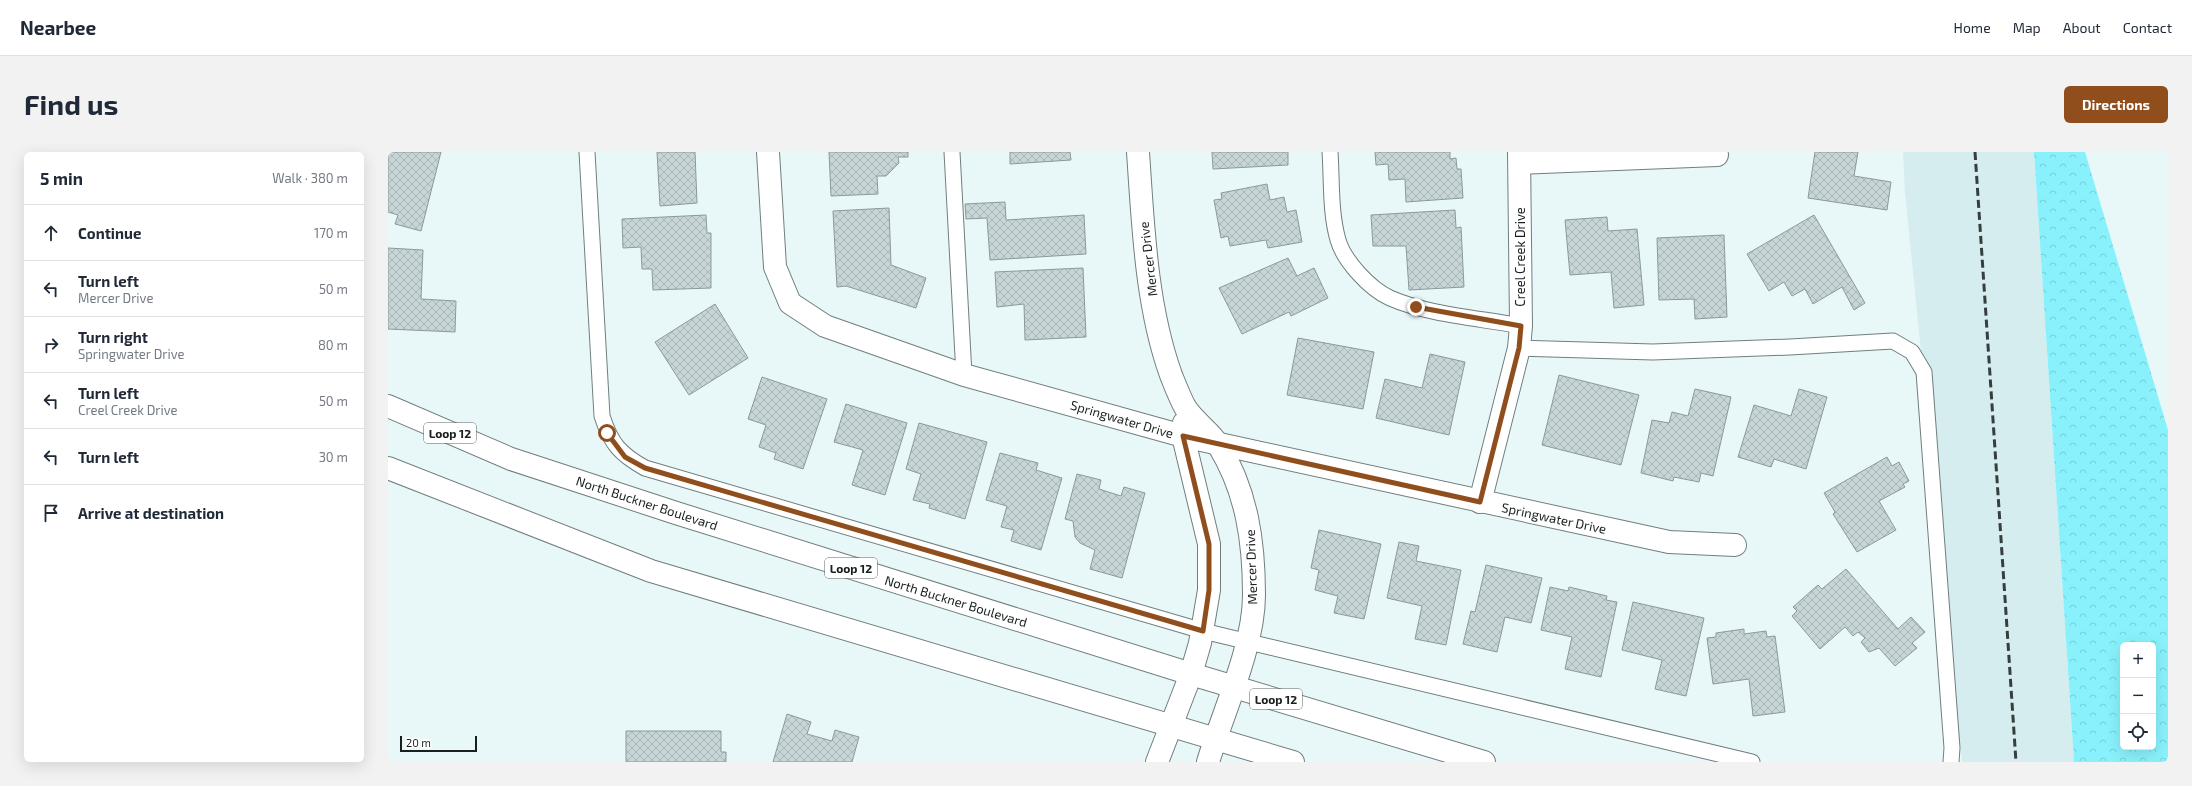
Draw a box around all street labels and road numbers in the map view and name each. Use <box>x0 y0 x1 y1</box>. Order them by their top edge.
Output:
street label: Creel Creek Drive <box>1512 207 1528 307</box>
street label: Mercer Drive <box>1135 221 1161 297</box>
street label: Springwater Drive <box>1069 397 1175 441</box>
road number: Loop 12 <box>424 423 476 443</box>
street label: North Buckner Boulevard <box>574 473 720 533</box>
street label: Springwater Drive <box>1500 499 1608 537</box>
street label: Mercer Drive <box>1242 529 1260 605</box>
road number: Loop 12 <box>825 558 877 578</box>
street label: North Buckner Boulevard <box>883 572 1029 630</box>
road number: Loop 12 <box>1250 689 1302 709</box>

